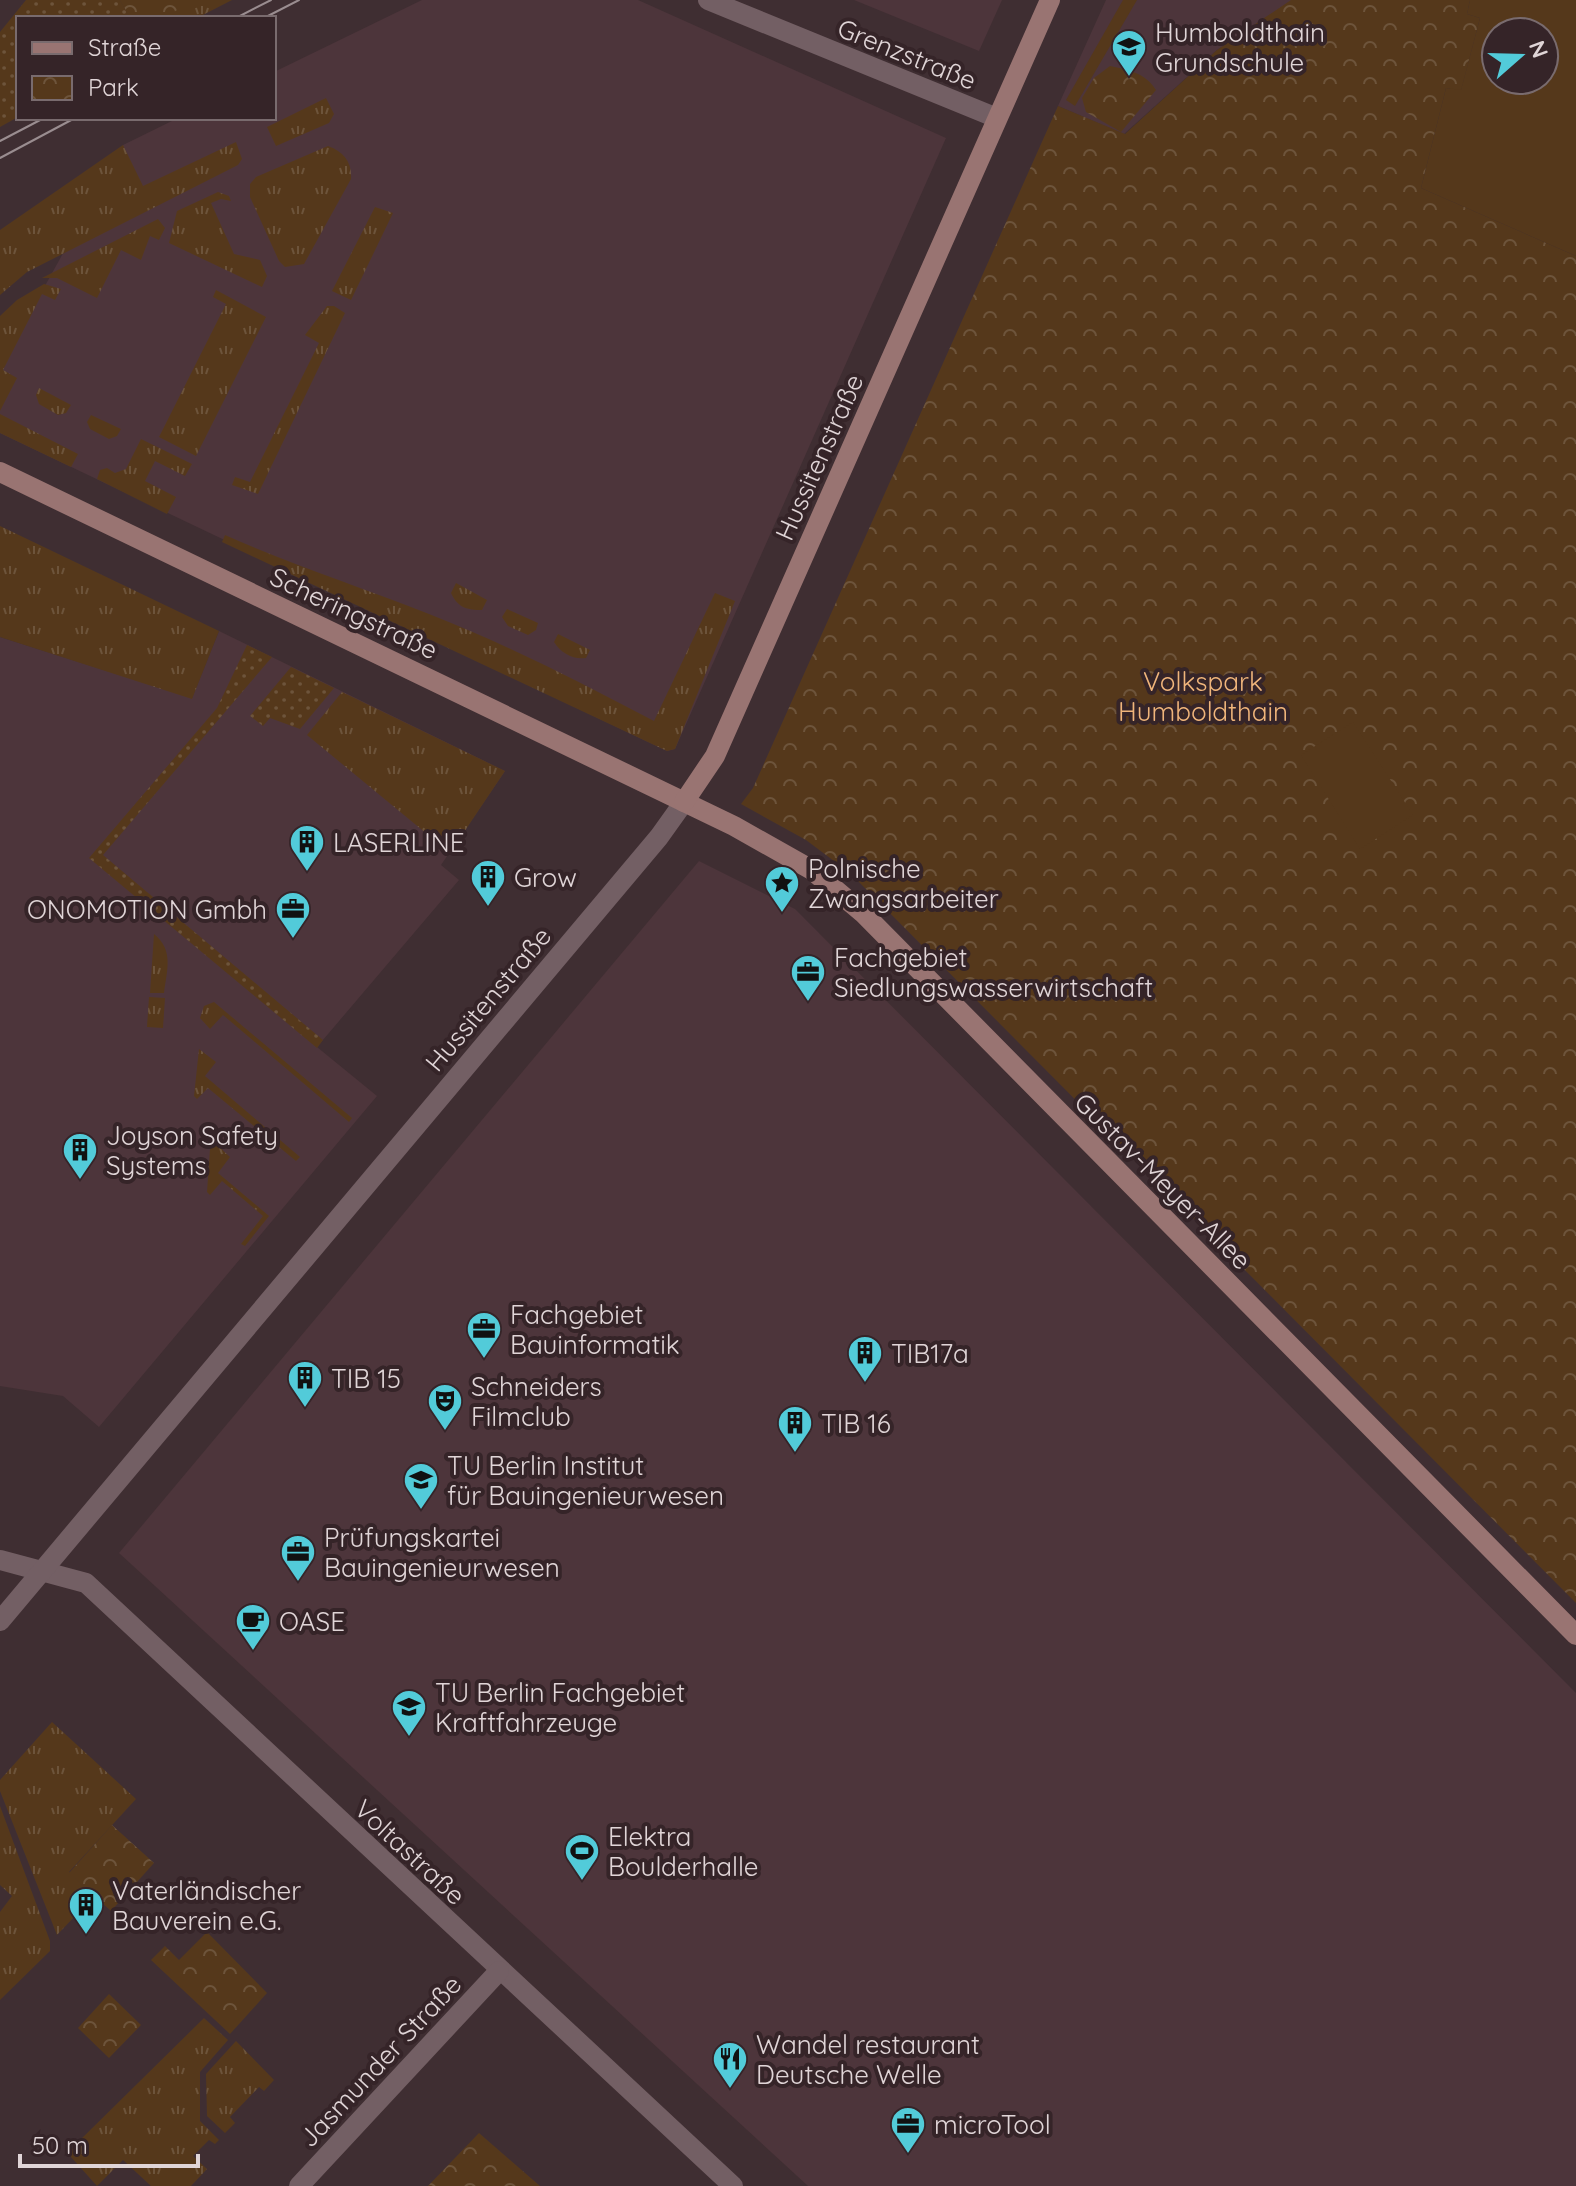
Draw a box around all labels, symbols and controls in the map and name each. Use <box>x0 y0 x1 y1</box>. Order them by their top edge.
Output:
street label: Grenzstraße <box>833 11 981 97</box>
legend <box>16 16 276 120</box>
place label: Humboldthain Grundschule <box>1155 16 1325 79</box>
north arrow <box>1480 16 1560 96</box>
school or university icon: Humboldthain Grundschule <box>1110 28 1148 78</box>
text: Straße <box>88 32 161 62</box>
text: N <box>1523 37 1555 62</box>
text: Park <box>88 72 139 102</box>
street label: Hussitenstraße <box>768 369 870 545</box>
street label: Scheringstraße <box>265 560 443 666</box>
park label: Volkspark Humboldthain <box>1118 665 1288 728</box>
building icon: LASERLINE <box>288 823 326 873</box>
place label: LASERLINE <box>333 826 464 859</box>
place label: Polnische Zwangsarbeiter <box>808 852 999 915</box>
building icon: Grow <box>469 858 507 908</box>
place label: Grow <box>514 861 577 894</box>
place icon: Polnische Zwangsarbeiter <box>763 864 801 914</box>
office icon: ONOMOTION Gmbh <box>274 890 312 940</box>
place label: ONOMOTION Gmbh <box>27 893 267 926</box>
street label: Hussitenstraße <box>418 920 558 1078</box>
place label: Fachgebiet Siedlungswasserwirtschaft <box>834 941 1153 1004</box>
office icon: Fachgebiet Siedlungswasserwirtschaft <box>789 953 827 1003</box>
street label: Gustav-Meyer-Allee <box>1068 1086 1258 1276</box>
place label: Joyson Safety Systems <box>106 1119 278 1182</box>
building icon: Joyson Safety Systems <box>61 1131 99 1181</box>
place label: Fachgebiet Bauinformatik <box>510 1298 680 1361</box>
office icon: Fachgebiet Bauinformatik <box>465 1310 503 1360</box>
building icon: TIB17a <box>846 1334 884 1384</box>
place label: TIB17a <box>891 1337 969 1370</box>
building icon: TIB 15 <box>286 1359 324 1409</box>
place label: TIB 15 <box>331 1362 401 1395</box>
place label: Schneiders Filmclub <box>471 1370 602 1433</box>
theatre icon: Schneiders Filmclub <box>426 1382 464 1432</box>
building icon: TIB 16 <box>776 1404 814 1454</box>
place label: TIB 16 <box>821 1407 891 1440</box>
place label: TU Berlin Institut für Bauingenieurwesen <box>447 1449 724 1512</box>
school or university icon: TU Berlin Institut für Bauingenieurwesen <box>402 1461 440 1511</box>
place label: Prüfungskartei Bauingenieurwesen <box>324 1521 560 1584</box>
office icon: Prüfungskartei Bauingenieurwesen <box>279 1533 317 1583</box>
cafe icon: OASE <box>234 1602 272 1652</box>
place label: OASE <box>279 1605 345 1638</box>
place label: TU Berlin Fachgebiet Kraftfahrzeuge <box>435 1676 685 1739</box>
school or university icon: TU Berlin Fachgebiet Kraftfahrzeuge <box>390 1688 428 1738</box>
street label: Voltastraße <box>348 1792 472 1912</box>
place label: Elektra Boulderhalle <box>608 1820 759 1883</box>
sports icon: Elektra Boulderhalle <box>563 1832 601 1882</box>
place label: Vaterländischer Bauverein e.G. <box>112 1874 301 1937</box>
building icon: Vaterländischer Bauverein e.G. <box>67 1886 105 1936</box>
street label: Jasmunder Straße <box>292 1968 468 2154</box>
place label: Wandel restaurant Deutsche Welle <box>756 2028 980 2091</box>
restaurant icon: Wandel restaurant Deutsche Welle <box>711 2040 749 2090</box>
office icon: microTool <box>889 2105 927 2155</box>
place label: microTool <box>934 2108 1051 2141</box>
scale bar <box>20 2118 198 2168</box>
text: 50 m <box>32 2130 88 2160</box>

